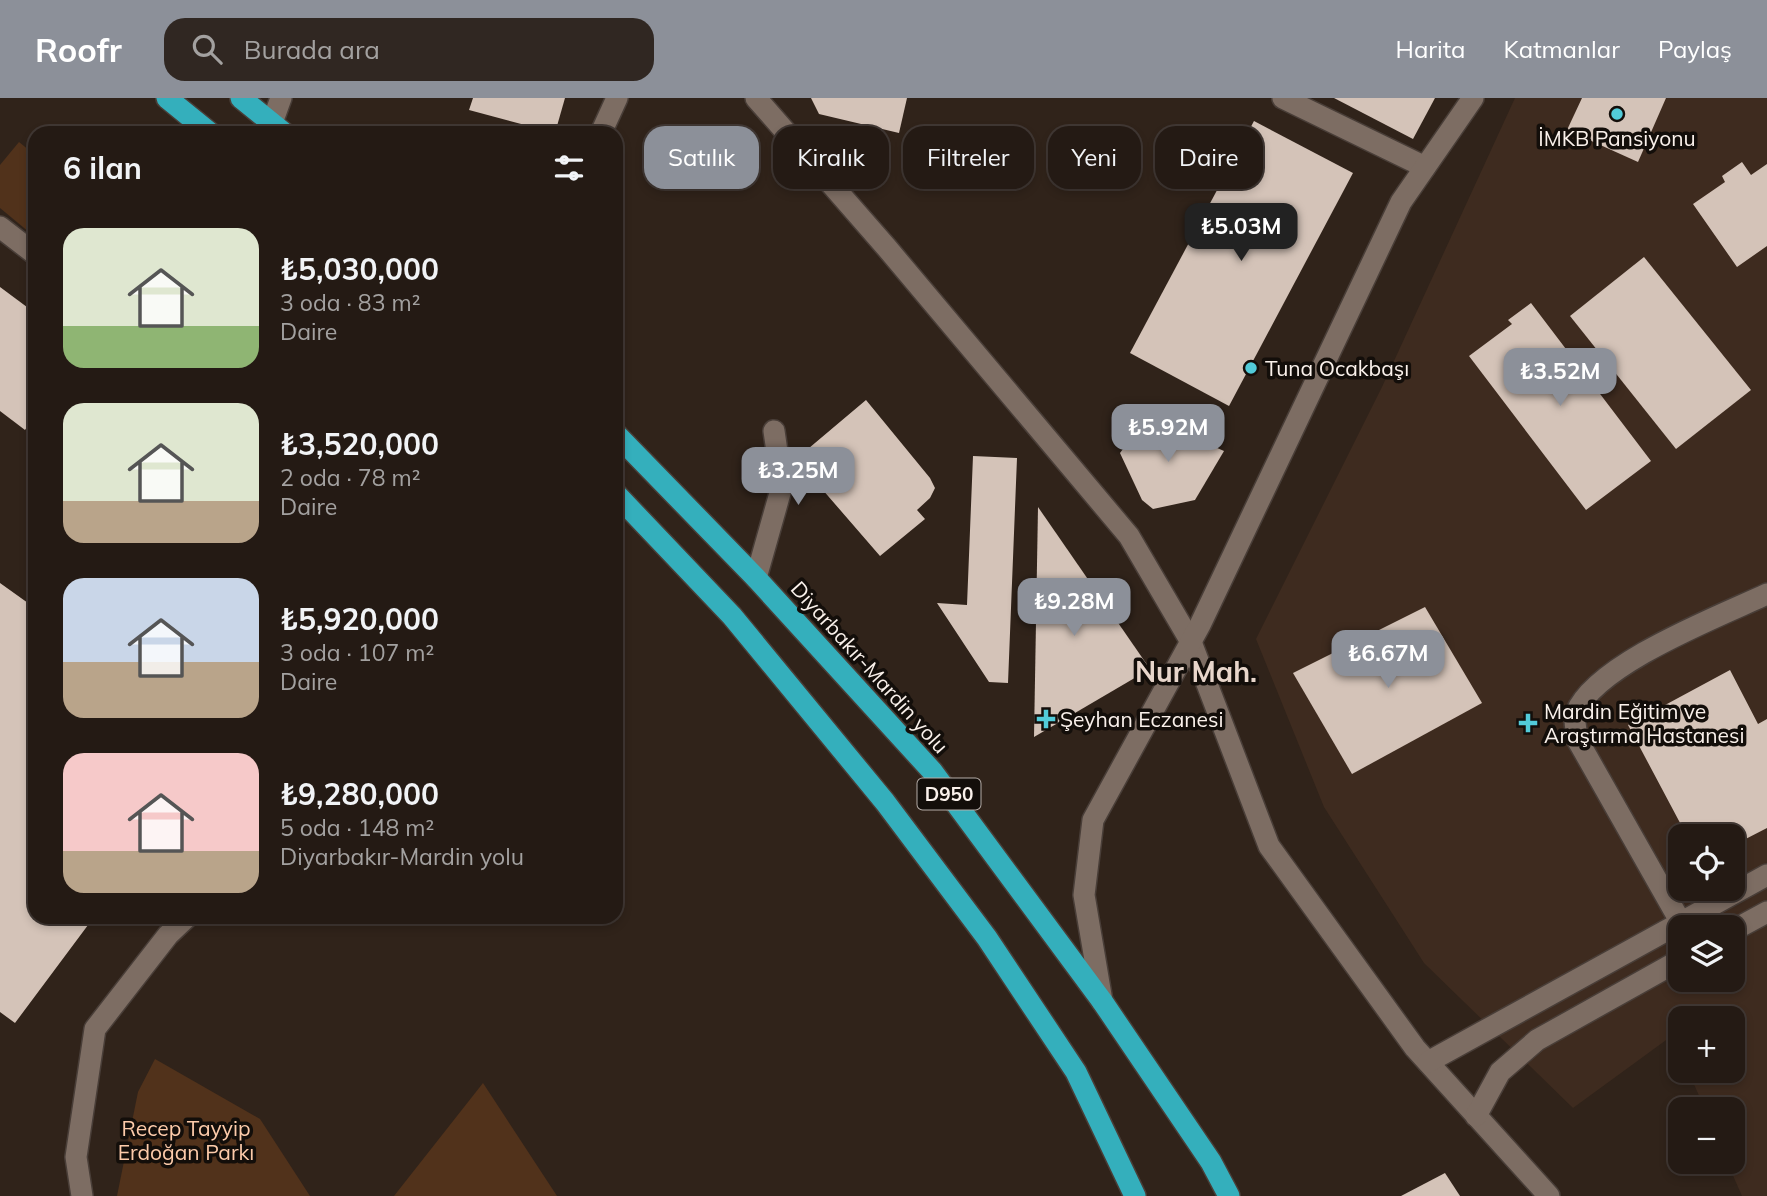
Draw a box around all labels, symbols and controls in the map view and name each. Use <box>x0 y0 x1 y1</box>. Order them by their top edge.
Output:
search box <box>164 18 654 81</box>
text: Roofr <box>35 29 122 70</box>
icon: search <box>188 30 226 68</box>
text: Burada ara <box>244 33 380 66</box>
text: Harita <box>1396 34 1466 64</box>
text: Katmanlar <box>1504 34 1620 64</box>
text: Paylaş <box>1658 34 1732 64</box>
marker: İMKB Pansiyonu <box>1609 106 1625 122</box>
place label: İMKB Pansiyonu <box>1538 125 1696 151</box>
chip: Satılık <box>644 126 759 189</box>
chip: Kiralık <box>773 126 889 189</box>
chip: Filtreler <box>903 126 1034 189</box>
chip: Yeni <box>1048 126 1141 189</box>
chip: Daire <box>1155 126 1263 189</box>
text: 6 ilan <box>63 149 142 187</box>
icon: filters <box>550 149 588 187</box>
pin: ₺5.03M <box>1184 204 1298 263</box>
text: ₺5.03M <box>1201 211 1281 240</box>
text: ₺5,030,000 <box>280 250 439 288</box>
icon: home <box>119 256 203 340</box>
text: 3 oda · 83 m² <box>280 288 420 317</box>
text: Daire <box>280 317 337 346</box>
pin: ₺3.52M <box>1503 348 1617 408</box>
place label: Tuna Ocakbaşı <box>1265 355 1409 381</box>
text: ₺3.52M <box>1520 356 1600 385</box>
marker: Tuna Ocakbaşı <box>1243 360 1259 376</box>
pin: ₺5.92M <box>1111 404 1225 464</box>
text: ₺5.92M <box>1128 412 1208 441</box>
text: ₺3,520,000 <box>280 425 439 463</box>
icon: home <box>119 431 203 515</box>
pin: ₺3.25M <box>741 448 855 507</box>
text: ₺3.25M <box>758 455 838 484</box>
text: 2 oda · 78 m² <box>280 463 420 492</box>
text: Daire <box>280 492 337 521</box>
street label: Diyarbakır-Mardin yolu <box>786 576 954 758</box>
pin: ₺9.28M <box>1017 578 1131 638</box>
text: ₺9.28M <box>1034 586 1114 615</box>
text: ₺5,920,000 <box>280 600 439 638</box>
icon: home <box>119 606 203 690</box>
pin: ₺6.67M <box>1331 630 1445 690</box>
text: 3 oda · 107 m² <box>280 638 434 667</box>
text: ₺6.67M <box>1348 638 1428 667</box>
district label: Nur Mah. <box>1135 654 1257 689</box>
text: Daire <box>280 667 337 696</box>
place label: Mardin Eğitim ve Araştırma Hastanesi <box>1544 698 1744 748</box>
place label: Şeyhan Eczanesi <box>1060 706 1223 732</box>
marker: Şeyhan Eczanesi <box>1038 711 1054 727</box>
marker: Mardin Eğitim ve Araştırma Hastanesi <box>1518 713 1538 733</box>
text: ₺9,280,000 <box>280 775 439 813</box>
road number: D950 <box>918 778 981 810</box>
icon: home <box>119 781 203 865</box>
text: 5 oda · 148 m² <box>280 813 434 842</box>
map controls <box>1668 824 1745 1174</box>
button: locate <box>1668 824 1745 901</box>
text: Diyarbakır-Mardin yolu <box>280 842 524 871</box>
button: layers <box>1668 915 1745 992</box>
button: + <box>1668 1006 1745 1083</box>
button: − <box>1668 1097 1745 1174</box>
park label: Recep Tayyip Erdoğan Parkı <box>118 1115 254 1165</box>

